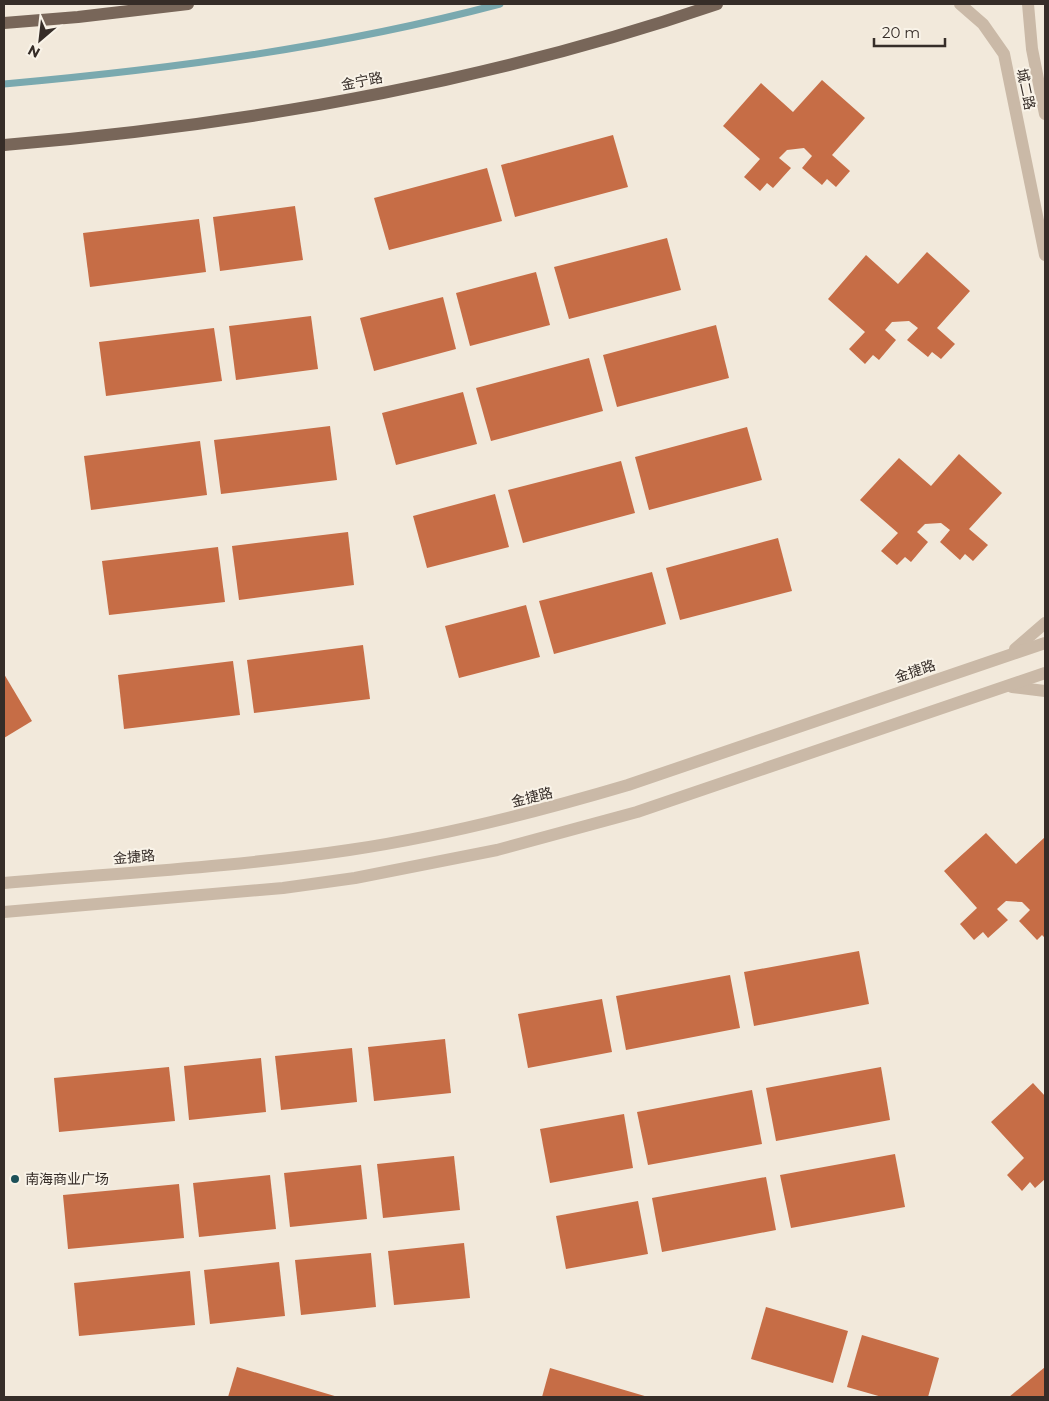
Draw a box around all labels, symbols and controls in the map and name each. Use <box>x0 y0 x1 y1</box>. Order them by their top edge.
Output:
north arrow <box>15 15 65 65</box>
scale bar <box>874 15 945 47</box>
text: 20 m <box>882 23 920 42</box>
text: N <box>25 41 43 62</box>
street label: 城二路 <box>1013 67 1039 111</box>
street label: 金宁路 <box>340 68 384 94</box>
street label: 金捷路 <box>892 656 938 686</box>
street label: 金捷路 <box>509 783 555 811</box>
street label: 金捷路 <box>112 846 156 868</box>
place label: 南海商业广场 <box>25 1170 109 1188</box>
marker: 南海商业广场 <box>9 1173 21 1185</box>

